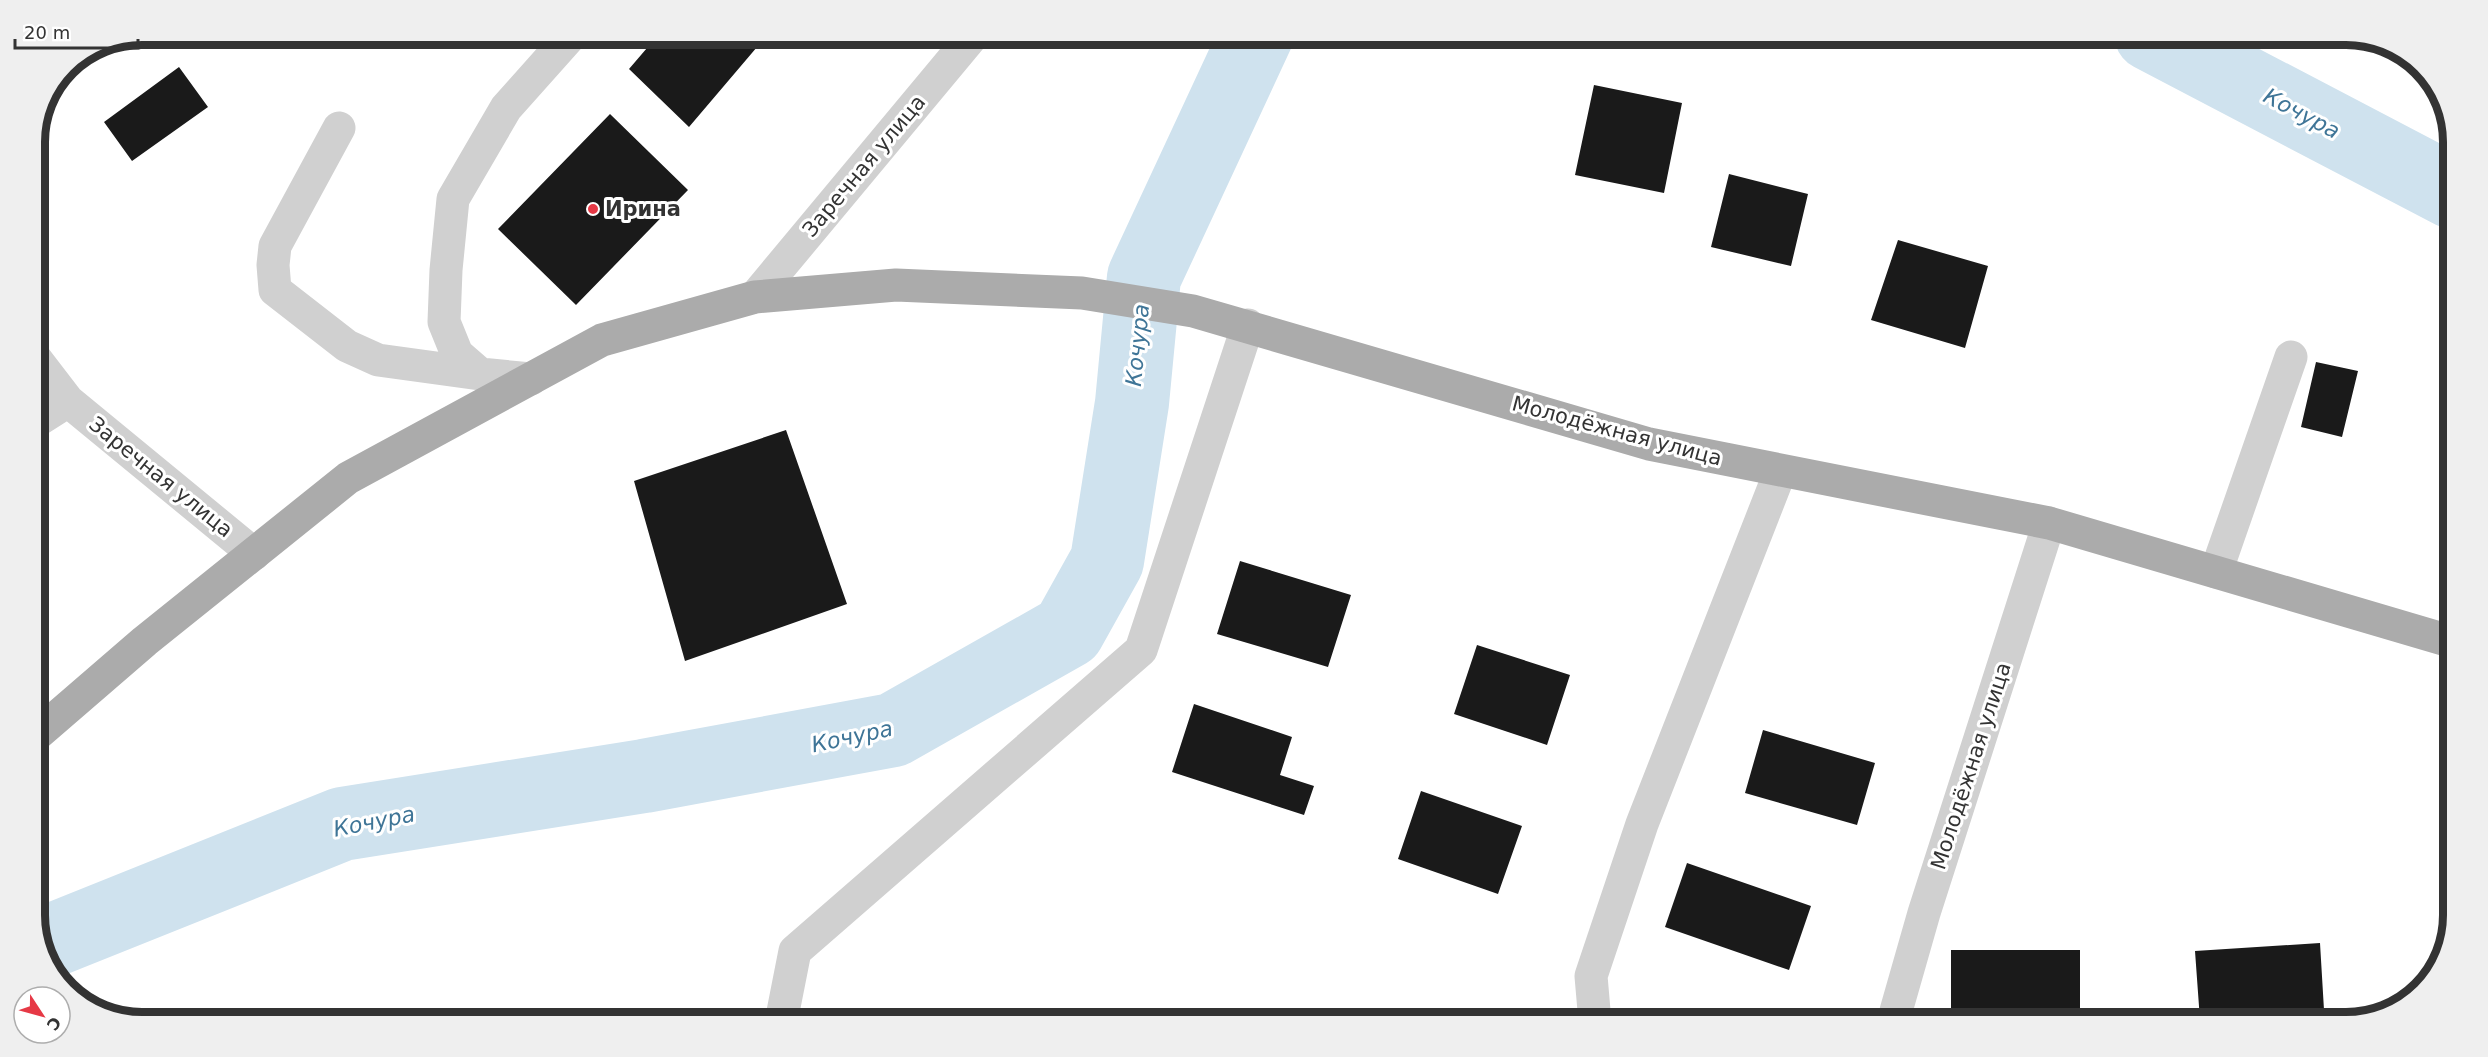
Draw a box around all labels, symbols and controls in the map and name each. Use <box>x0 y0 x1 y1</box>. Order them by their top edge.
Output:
scale bar <box>15 12 138 50</box>
text: 20 m <box>24 22 70 43</box>
water label: Кочура <box>2259 83 2344 144</box>
street label: Заречная улица <box>798 90 930 242</box>
place label: Ирина <box>605 197 681 221</box>
marker: Ирина <box>586 202 600 216</box>
water label: Кочура <box>1121 303 1154 387</box>
street label: Молодёжная улица <box>1509 391 1725 471</box>
street label: Заречная улица <box>84 412 238 542</box>
street label: Молодёжная улица <box>1926 659 2016 873</box>
water label: Кочура <box>809 716 895 757</box>
water label: Кочура <box>331 801 417 842</box>
north arrow <box>12 985 72 1045</box>
text: С <box>43 1013 65 1034</box>

